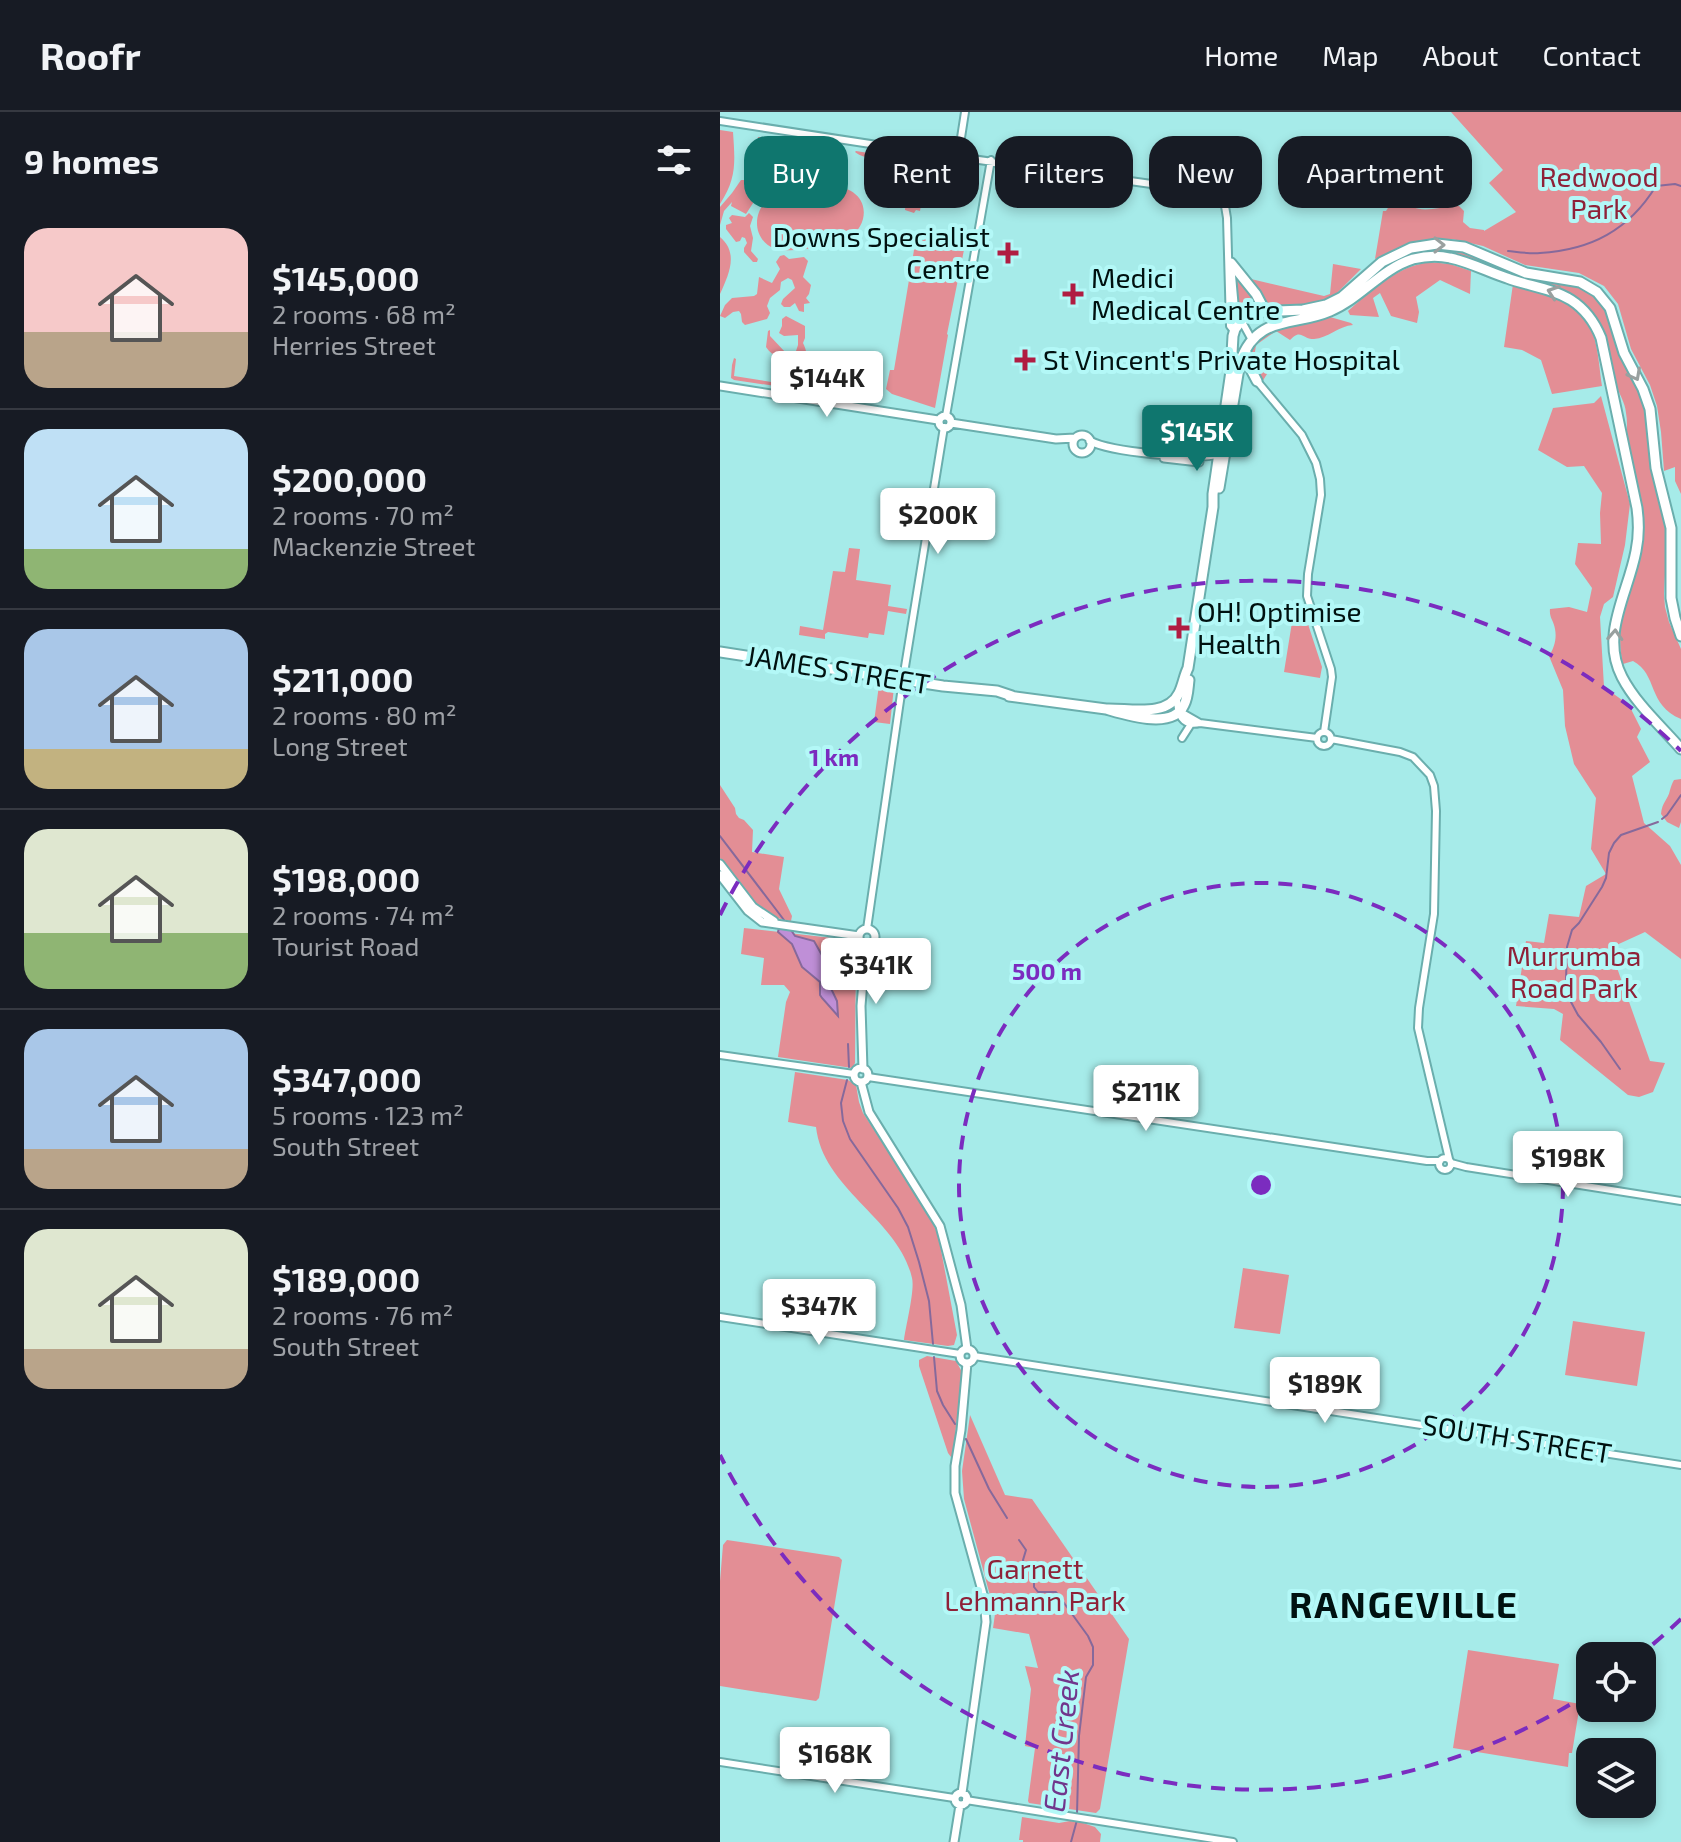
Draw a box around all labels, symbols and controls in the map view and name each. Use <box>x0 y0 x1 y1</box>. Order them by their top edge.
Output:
text: Roofr <box>40 32 141 78</box>
text: Home <box>1204 38 1278 72</box>
text: Map <box>1322 38 1379 72</box>
text: About <box>1423 38 1498 72</box>
text: Contact <box>1542 38 1641 72</box>
chip: Buy <box>744 136 848 208</box>
chip: Rent <box>864 136 979 208</box>
chip: Filters <box>995 136 1133 208</box>
chip: New <box>1149 136 1262 208</box>
chip: Apartment <box>1278 136 1472 208</box>
icon: filters <box>652 138 696 182</box>
text: 9 homes <box>24 140 159 181</box>
park label: Redwood Park <box>1539 159 1659 225</box>
place label: Downs Specialist Centre <box>773 219 990 285</box>
one-way arrow <box>1433 236 1446 254</box>
marker: Downs Specialist Centre <box>997 242 1019 264</box>
text: $145,000 <box>272 257 419 298</box>
icon: home <box>88 260 184 356</box>
place label: Medici Medical Centre <box>1091 260 1280 326</box>
marker: Medici Medical Centre <box>1062 283 1084 305</box>
one-way arrow <box>1546 286 1560 302</box>
text: 2 rooms · 68 m² <box>272 298 456 329</box>
text: Herries Street <box>272 329 436 360</box>
place label: St Vincent's Private Hospital <box>1043 342 1401 376</box>
marker: St Vincent's Private Hospital <box>1014 349 1036 371</box>
pin: $144K <box>771 351 883 419</box>
text: $144K <box>789 361 865 392</box>
one-way arrow <box>1626 366 1641 381</box>
pin: $145K <box>1141 405 1253 473</box>
text: $145K <box>1160 415 1234 446</box>
text: $200,000 <box>272 458 427 499</box>
icon: home <box>88 461 184 557</box>
pin: $200K <box>882 488 994 556</box>
text: $200K <box>898 498 978 529</box>
text: 2 rooms · 70 m² <box>272 499 454 530</box>
text: Mackenzie Street <box>272 530 475 561</box>
place label: OH! Optimise Health <box>1197 594 1362 660</box>
marker: OH! Optimise Health <box>1168 617 1190 639</box>
one-way arrow <box>1606 628 1623 641</box>
street label: JAMES STREET <box>744 638 933 700</box>
text: $211,000 <box>272 658 413 699</box>
icon: home <box>88 661 184 757</box>
text: 2 rooms · 80 m² <box>272 699 457 730</box>
text: Long Street <box>272 730 408 761</box>
text: 1 km <box>809 742 859 771</box>
text: $198,000 <box>272 858 420 899</box>
icon: home <box>88 861 184 957</box>
text: 2 rooms · 74 m² <box>272 899 454 930</box>
text: Tourist Road <box>272 930 419 961</box>
pin: $341K <box>820 938 932 1006</box>
park label: Murrumba Road Park <box>1507 938 1641 1004</box>
text: $341K <box>839 948 913 979</box>
text: 500 m <box>1012 956 1082 985</box>
text: $347,000 <box>272 1058 422 1099</box>
icon: home <box>88 1061 184 1157</box>
pin: $211K <box>1090 1065 1202 1133</box>
text: $211K <box>1111 1075 1181 1106</box>
text: 5 rooms · 123 m² <box>272 1099 464 1130</box>
text: South Street <box>272 1130 419 1161</box>
pin: $198K <box>1512 1131 1624 1199</box>
text: $198K <box>1531 1141 1605 1172</box>
centre of rings <box>1247 1171 1275 1199</box>
text: $189,000 <box>272 1258 420 1299</box>
icon: home <box>88 1261 184 1357</box>
pin: $347K <box>763 1279 875 1347</box>
text: $347K <box>781 1289 857 1320</box>
text: 2 rooms · 76 m² <box>272 1299 453 1330</box>
text: South Street <box>272 1330 419 1361</box>
pin: $189K <box>1269 1357 1381 1425</box>
text: $189K <box>1288 1367 1362 1398</box>
street label: SOUTH STREET <box>1420 1406 1614 1470</box>
park label: Garnett Lehmann Park <box>944 1551 1126 1617</box>
district label: RANGEVILLE <box>1289 1582 1519 1625</box>
map controls <box>1576 1642 1656 1818</box>
button: locate <box>1576 1642 1656 1722</box>
water label: East Creek <box>1035 1668 1085 1814</box>
pin: $168K <box>779 1727 891 1795</box>
text: $168K <box>798 1737 872 1768</box>
button: layers <box>1576 1738 1656 1818</box>

